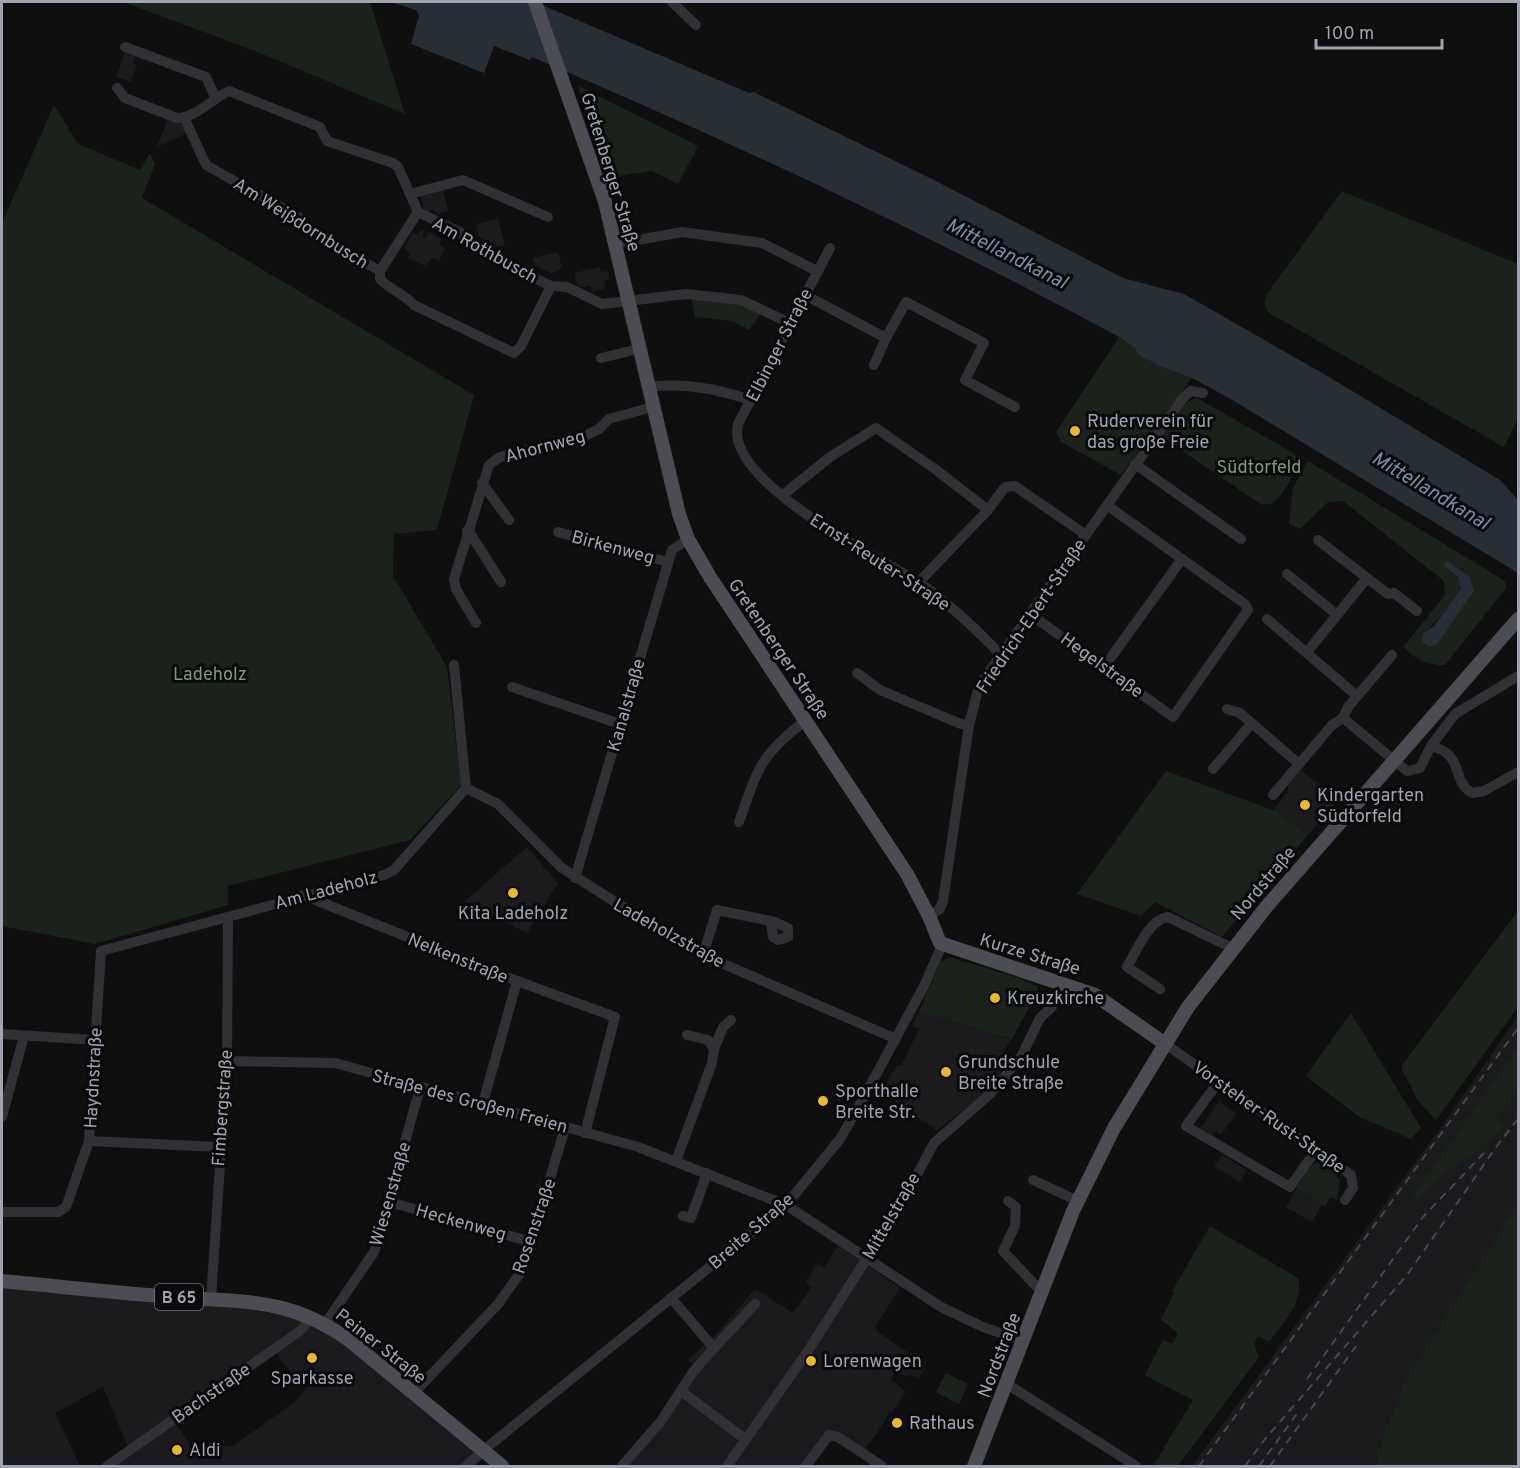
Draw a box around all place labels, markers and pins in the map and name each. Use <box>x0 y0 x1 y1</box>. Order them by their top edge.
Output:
place label: Ruderverein für das große Freie <box>1087 411 1213 455</box>
marker: Ruderverein für das große Freie <box>1068 424 1082 438</box>
place label: Kindergarten Südtorfeld <box>1317 785 1424 829</box>
marker: Kindergarten Südtorfeld <box>1298 798 1312 812</box>
marker: Kita Ladeholz <box>506 886 520 900</box>
place label: Kita Ladeholz <box>458 903 568 926</box>
place label: Kreuzkirche <box>1007 988 1104 1011</box>
marker: Kreuzkirche <box>988 991 1002 1005</box>
place label: Grundschule Breite Straße <box>958 1052 1064 1096</box>
marker: Grundschule Breite Straße <box>939 1065 953 1079</box>
place label: Sporthalle Breite Str. <box>835 1081 919 1125</box>
marker: Sporthalle Breite Str. <box>816 1094 830 1108</box>
marker: Sparkasse <box>305 1351 319 1365</box>
place label: Lorenwagen <box>823 1351 922 1374</box>
marker: Lorenwagen <box>804 1354 818 1368</box>
place label: Sparkasse <box>271 1368 353 1391</box>
place label: Rathaus <box>909 1413 975 1436</box>
marker: Rathaus <box>890 1416 904 1430</box>
place label: Aldi <box>189 1440 221 1463</box>
marker: Aldi <box>170 1443 184 1457</box>

